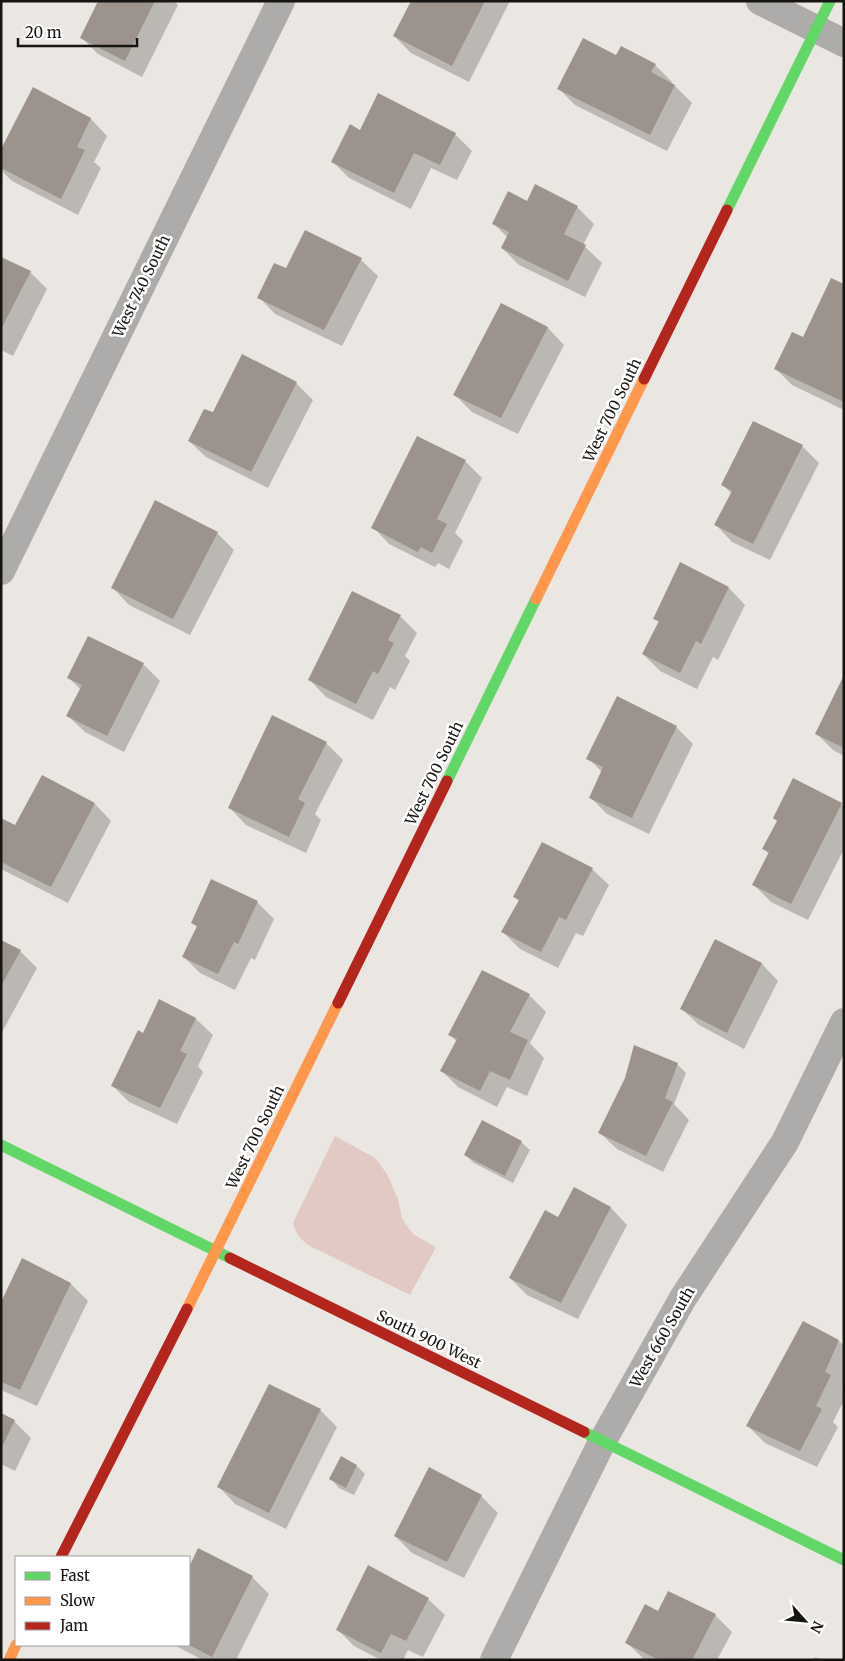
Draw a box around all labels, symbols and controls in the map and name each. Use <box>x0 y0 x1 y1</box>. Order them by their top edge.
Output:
scale bar <box>18 15 136 47</box>
text: 20 m <box>25 23 62 42</box>
street label: West 740 South <box>108 232 174 341</box>
street label: West 700 South <box>578 355 645 466</box>
street label: West 700 South <box>400 718 467 829</box>
street label: West 700 South <box>221 1082 288 1193</box>
street label: West 660 South <box>625 1283 699 1392</box>
street label: South 900 West <box>374 1306 484 1373</box>
legend <box>15 1556 190 1646</box>
text: Fast <box>60 1566 90 1585</box>
text: Slow <box>60 1591 95 1610</box>
north arrow <box>780 1596 830 1646</box>
text: Jam <box>59 1616 88 1635</box>
text: N <box>806 1618 827 1636</box>

